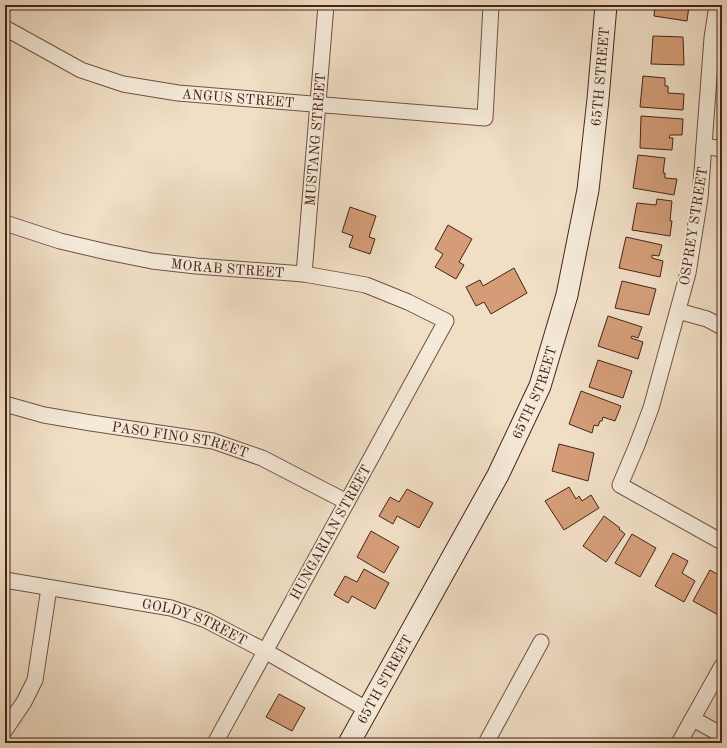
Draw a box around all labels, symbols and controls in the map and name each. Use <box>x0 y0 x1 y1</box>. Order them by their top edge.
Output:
street label: 65TH STREET <box>589 27 612 127</box>
street label: MUSTANG STREET <box>304 72 328 207</box>
street label: ANGUS STREET <box>181 87 295 110</box>
street label: OSPREY STREET <box>678 166 710 286</box>
street label: MORAB STREET <box>170 257 285 281</box>
street label: 65TH STREET <box>510 344 560 442</box>
street label: PASO FINO STREET <box>111 420 250 461</box>
street label: HUNGARIAN STREET <box>288 463 374 602</box>
street label: GOLDY STREET <box>141 597 249 648</box>
street label: 65TH STREET <box>355 633 416 726</box>

